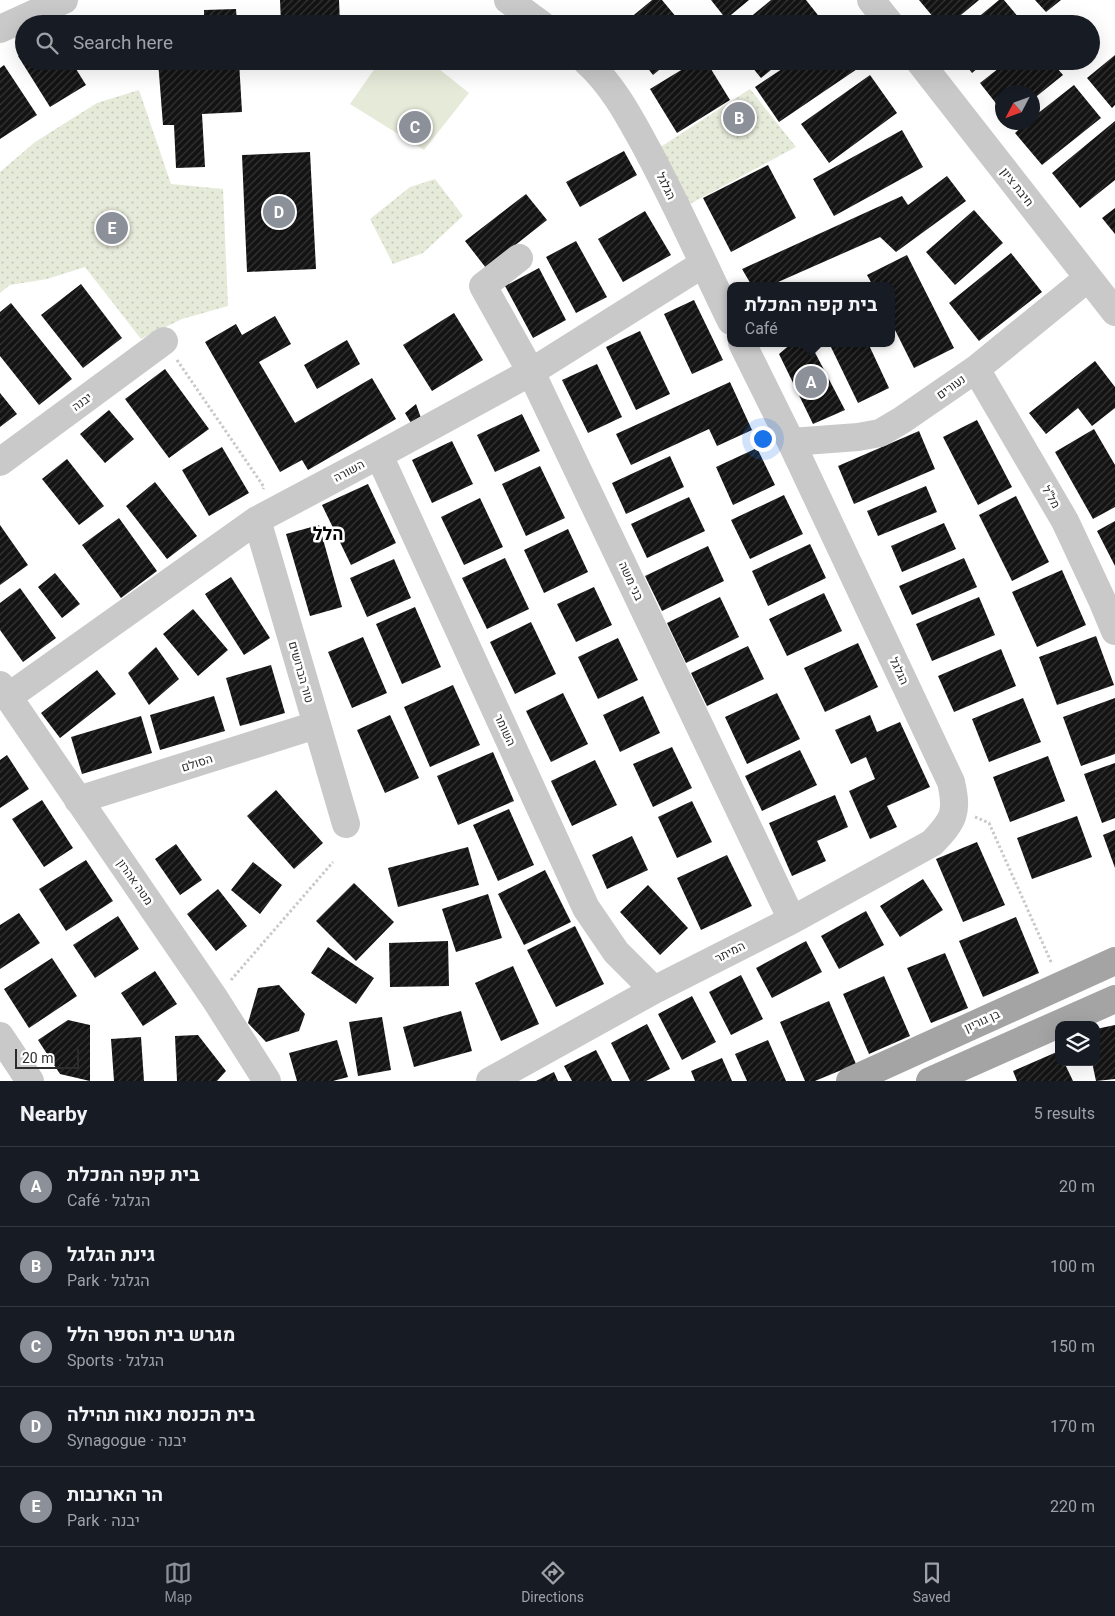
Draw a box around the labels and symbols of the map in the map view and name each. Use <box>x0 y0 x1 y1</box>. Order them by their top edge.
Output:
north arrow <box>995 85 1040 130</box>
pin: B <box>723 99 755 137</box>
pin: C <box>399 108 431 146</box>
street label: חיבת ציון <box>998 165 1036 209</box>
street label: הגלגל <box>653 170 679 202</box>
pin: D <box>263 193 295 231</box>
pin: E <box>96 209 128 247</box>
pin: A <box>795 363 827 401</box>
street label: נעורים <box>934 372 968 402</box>
street label: יבנה <box>69 390 95 414</box>
your location <box>750 426 776 452</box>
street label: השורה <box>331 457 367 485</box>
street label: מל"ל <box>1039 483 1063 511</box>
district label: הלל <box>313 523 343 544</box>
street label: בני משה <box>616 559 646 603</box>
street label: טור הברושים <box>286 640 316 704</box>
street label: הגלגל <box>887 655 911 687</box>
street label: השומר <box>492 712 518 748</box>
street label: הסולם <box>180 751 214 775</box>
street label: מטה אהרון <box>114 856 156 908</box>
street label: המיתר <box>713 939 747 965</box>
street label: בן גוריון <box>962 1007 1003 1035</box>
scale bar <box>15 1046 79 1069</box>

